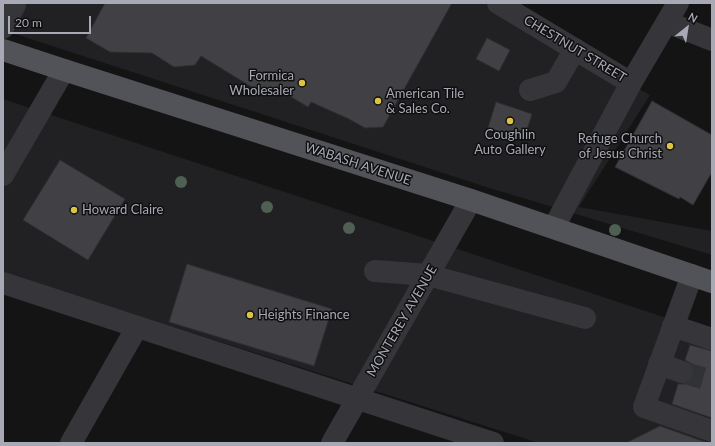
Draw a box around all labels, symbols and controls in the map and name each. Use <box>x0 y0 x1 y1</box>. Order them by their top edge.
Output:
scale bar <box>10 8 93 34</box>
north arrow <box>667 8 707 48</box>
text: N <box>686 9 700 25</box>
street label: CHESTNUT STREET <box>521 12 629 86</box>
text: 20 m <box>15 15 42 30</box>
place label: Formica Wholesaler <box>229 68 294 99</box>
marker: Formica Wholesaler <box>297 78 307 88</box>
place label: American Tile & Sales Co. <box>386 86 464 117</box>
marker: American Tile & Sales Co. <box>373 96 383 106</box>
marker: Coughlin Auto Gallery <box>505 116 515 126</box>
place label: Coughlin Auto Gallery <box>474 127 546 158</box>
place label: Refuge Church of Jesus Christ <box>578 131 662 162</box>
street label: WABASH AVENUE <box>303 140 413 188</box>
marker: Refuge Church of Jesus Christ <box>665 141 675 151</box>
place label: Howard Claire <box>82 202 163 218</box>
marker: Howard Claire <box>69 205 79 215</box>
street label: MONTEREY AVENUE <box>364 263 440 379</box>
place label: Heights Finance <box>258 307 350 323</box>
marker: Heights Finance <box>245 310 255 320</box>

